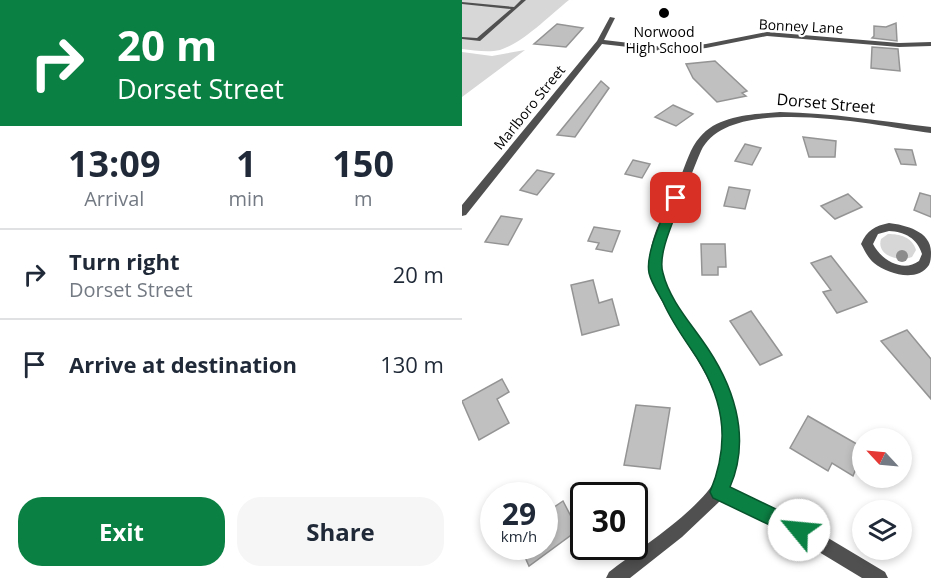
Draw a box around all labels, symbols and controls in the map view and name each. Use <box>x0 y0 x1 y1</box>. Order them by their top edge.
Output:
marker: Norwood High School <box>657 6 671 20</box>
street label: Bonney Lane <box>758 14 844 38</box>
text: 20 m <box>117 16 217 73</box>
place label: Norwood High School <box>625 22 703 57</box>
icon: right <box>18 24 96 102</box>
street label: Marlboro Street <box>489 61 569 153</box>
text: Dorset Street <box>117 70 284 107</box>
street label: Dorset Street <box>776 88 877 118</box>
text: 13:09 <box>68 139 161 188</box>
text: 1 <box>236 139 257 188</box>
text: 150 <box>332 139 394 188</box>
pin <box>650 172 701 223</box>
icon: arrive <box>659 181 692 214</box>
text: Arrival <box>84 185 144 212</box>
text: min <box>228 185 264 212</box>
text: m <box>354 185 372 212</box>
text: Turn right <box>69 246 180 276</box>
icon: right <box>18 258 51 291</box>
text: 20 m <box>393 259 444 289</box>
text: Dorset Street <box>69 276 193 303</box>
icon: arrive <box>18 348 51 381</box>
text: Arrive at destination <box>69 349 297 379</box>
text: 130 m <box>380 349 444 379</box>
north arrow <box>852 428 912 488</box>
map controls <box>852 428 912 560</box>
speed limit sign: 30 <box>570 482 648 560</box>
text: 29 <box>502 493 536 534</box>
button: Exit <box>18 497 225 566</box>
button: Share <box>237 497 444 566</box>
position arrow <box>767 498 831 562</box>
button: layers <box>852 500 912 560</box>
text: km/h <box>501 526 537 546</box>

